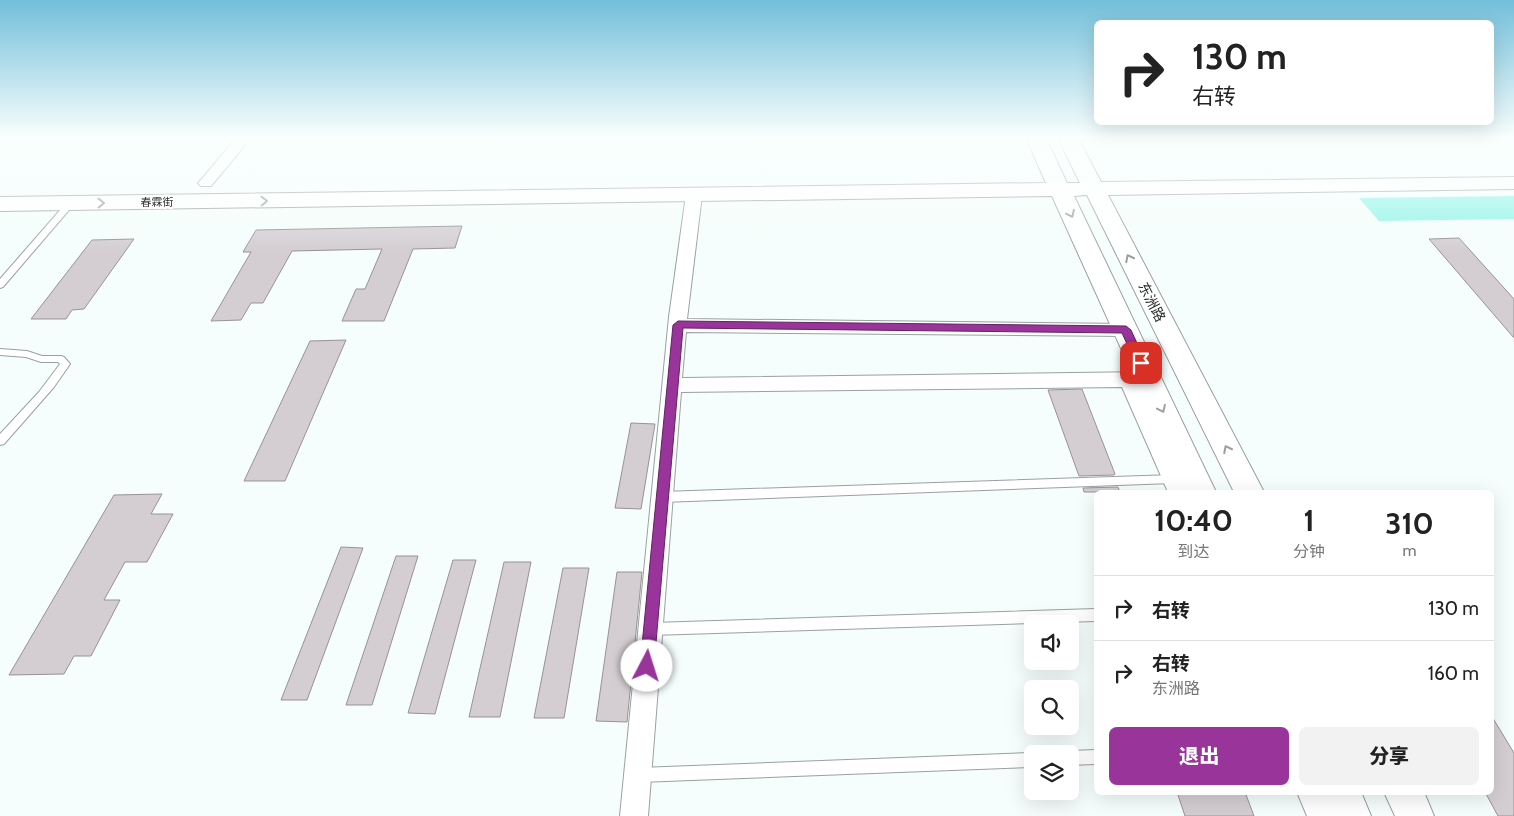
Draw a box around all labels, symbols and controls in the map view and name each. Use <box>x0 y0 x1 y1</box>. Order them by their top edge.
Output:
text: 130 m <box>1192 35 1287 78</box>
icon: right <box>1109 40 1174 105</box>
text: 右转 <box>1192 83 1236 110</box>
street label: 春霖街 <box>140 195 174 209</box>
one-way arrow <box>260 196 268 206</box>
one-way arrow <box>98 198 105 208</box>
one-way arrow <box>1065 209 1076 218</box>
one-way arrow <box>1125 254 1135 263</box>
street label: 东洲路 <box>1134 279 1170 325</box>
pin <box>1120 342 1162 384</box>
icon: arrive <box>1127 349 1155 377</box>
one-way arrow <box>1156 404 1167 413</box>
one-way arrow <box>1223 445 1233 454</box>
text: 10:40 <box>1154 502 1233 539</box>
text: 1 <box>1304 502 1315 539</box>
text: 310 <box>1385 505 1434 542</box>
text: m <box>1403 541 1417 560</box>
text: 到达 <box>1178 542 1210 561</box>
text: 分钟 <box>1293 542 1325 561</box>
icon: right <box>1109 594 1137 622</box>
text: 130 m <box>1428 597 1479 620</box>
text: 右转 <box>1152 599 1190 622</box>
map controls <box>1024 615 1079 800</box>
button: sound <box>1024 615 1079 670</box>
position arrow <box>620 639 672 691</box>
text: 右转 <box>1152 652 1190 675</box>
icon: right <box>1109 659 1137 687</box>
text: 160 m <box>1428 662 1479 685</box>
text: 东洲路 <box>1152 679 1200 698</box>
button: search <box>1024 680 1079 735</box>
button: 退出 <box>1109 727 1289 785</box>
button: 分享 <box>1299 727 1479 785</box>
button: layers <box>1024 745 1079 800</box>

